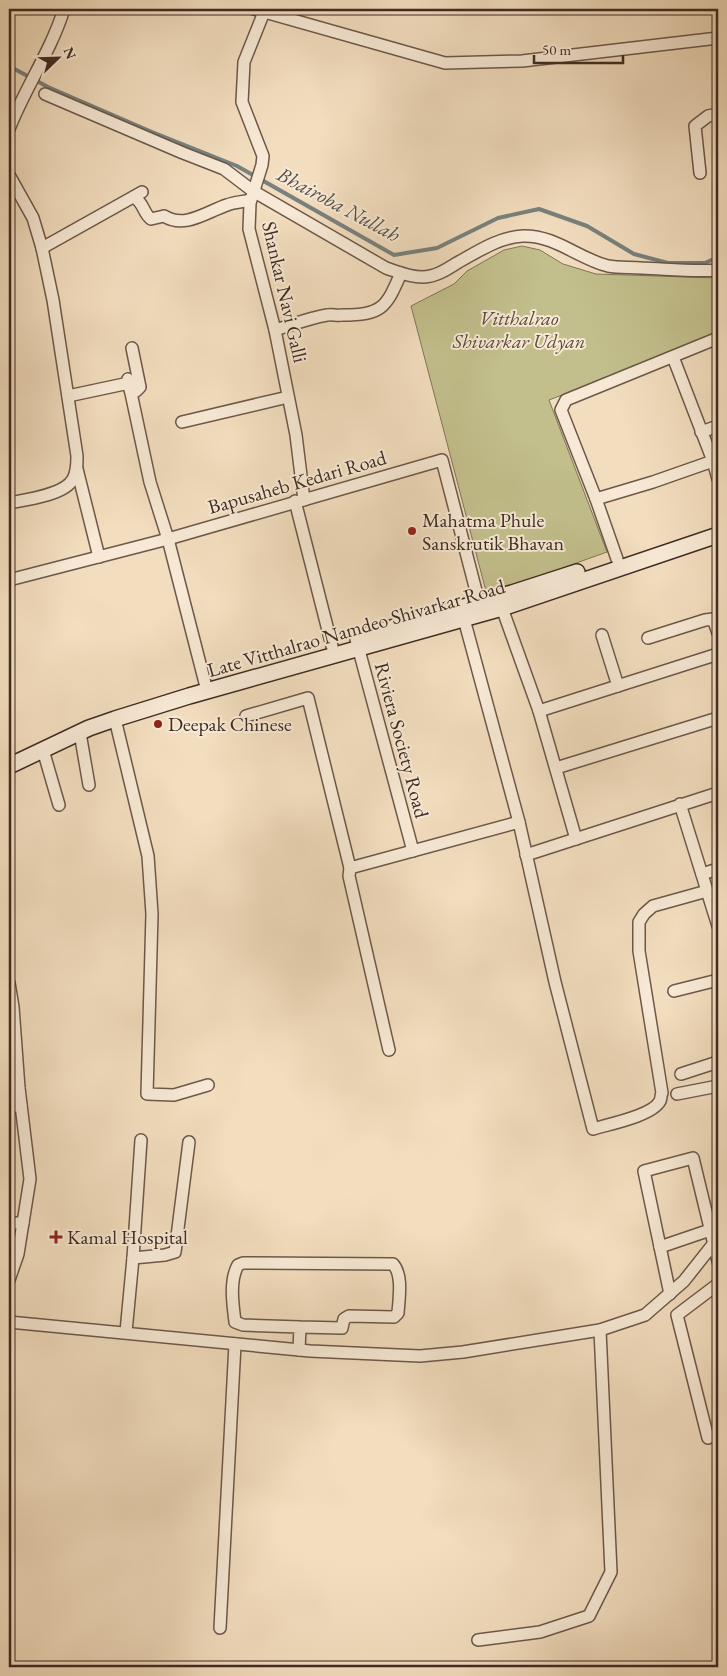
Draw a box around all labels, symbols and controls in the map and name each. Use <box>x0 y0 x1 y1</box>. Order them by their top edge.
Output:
north arrow <box>32 32 82 82</box>
scale bar <box>534 32 623 64</box>
text: 50 m <box>542 40 571 59</box>
text: N <box>59 44 81 62</box>
water label: Bhairoba Nullah <box>272 160 405 248</box>
street label: Shankar Navi Galli <box>256 219 314 365</box>
park label: Vitthalrao Shivarkar Udyan <box>452 305 585 354</box>
street label: Bapusaheb Kedari Road <box>205 444 390 520</box>
place label: Mahatma Phule Sanskrutik Bhavan <box>422 507 565 556</box>
marker: Mahatma Phule Sanskrutik Bhavan <box>406 525 418 537</box>
street label: Late Vitthalrao Namdeo Shivarkar Road <box>204 573 509 683</box>
street label: Riviera Society Road <box>369 659 436 822</box>
place label: Deepak Chinese <box>168 711 292 737</box>
marker: Deepak Chinese <box>152 718 164 730</box>
place label: Kamal Hospital <box>67 1224 188 1250</box>
marker: Kamal Hospital <box>49 1230 63 1244</box>

